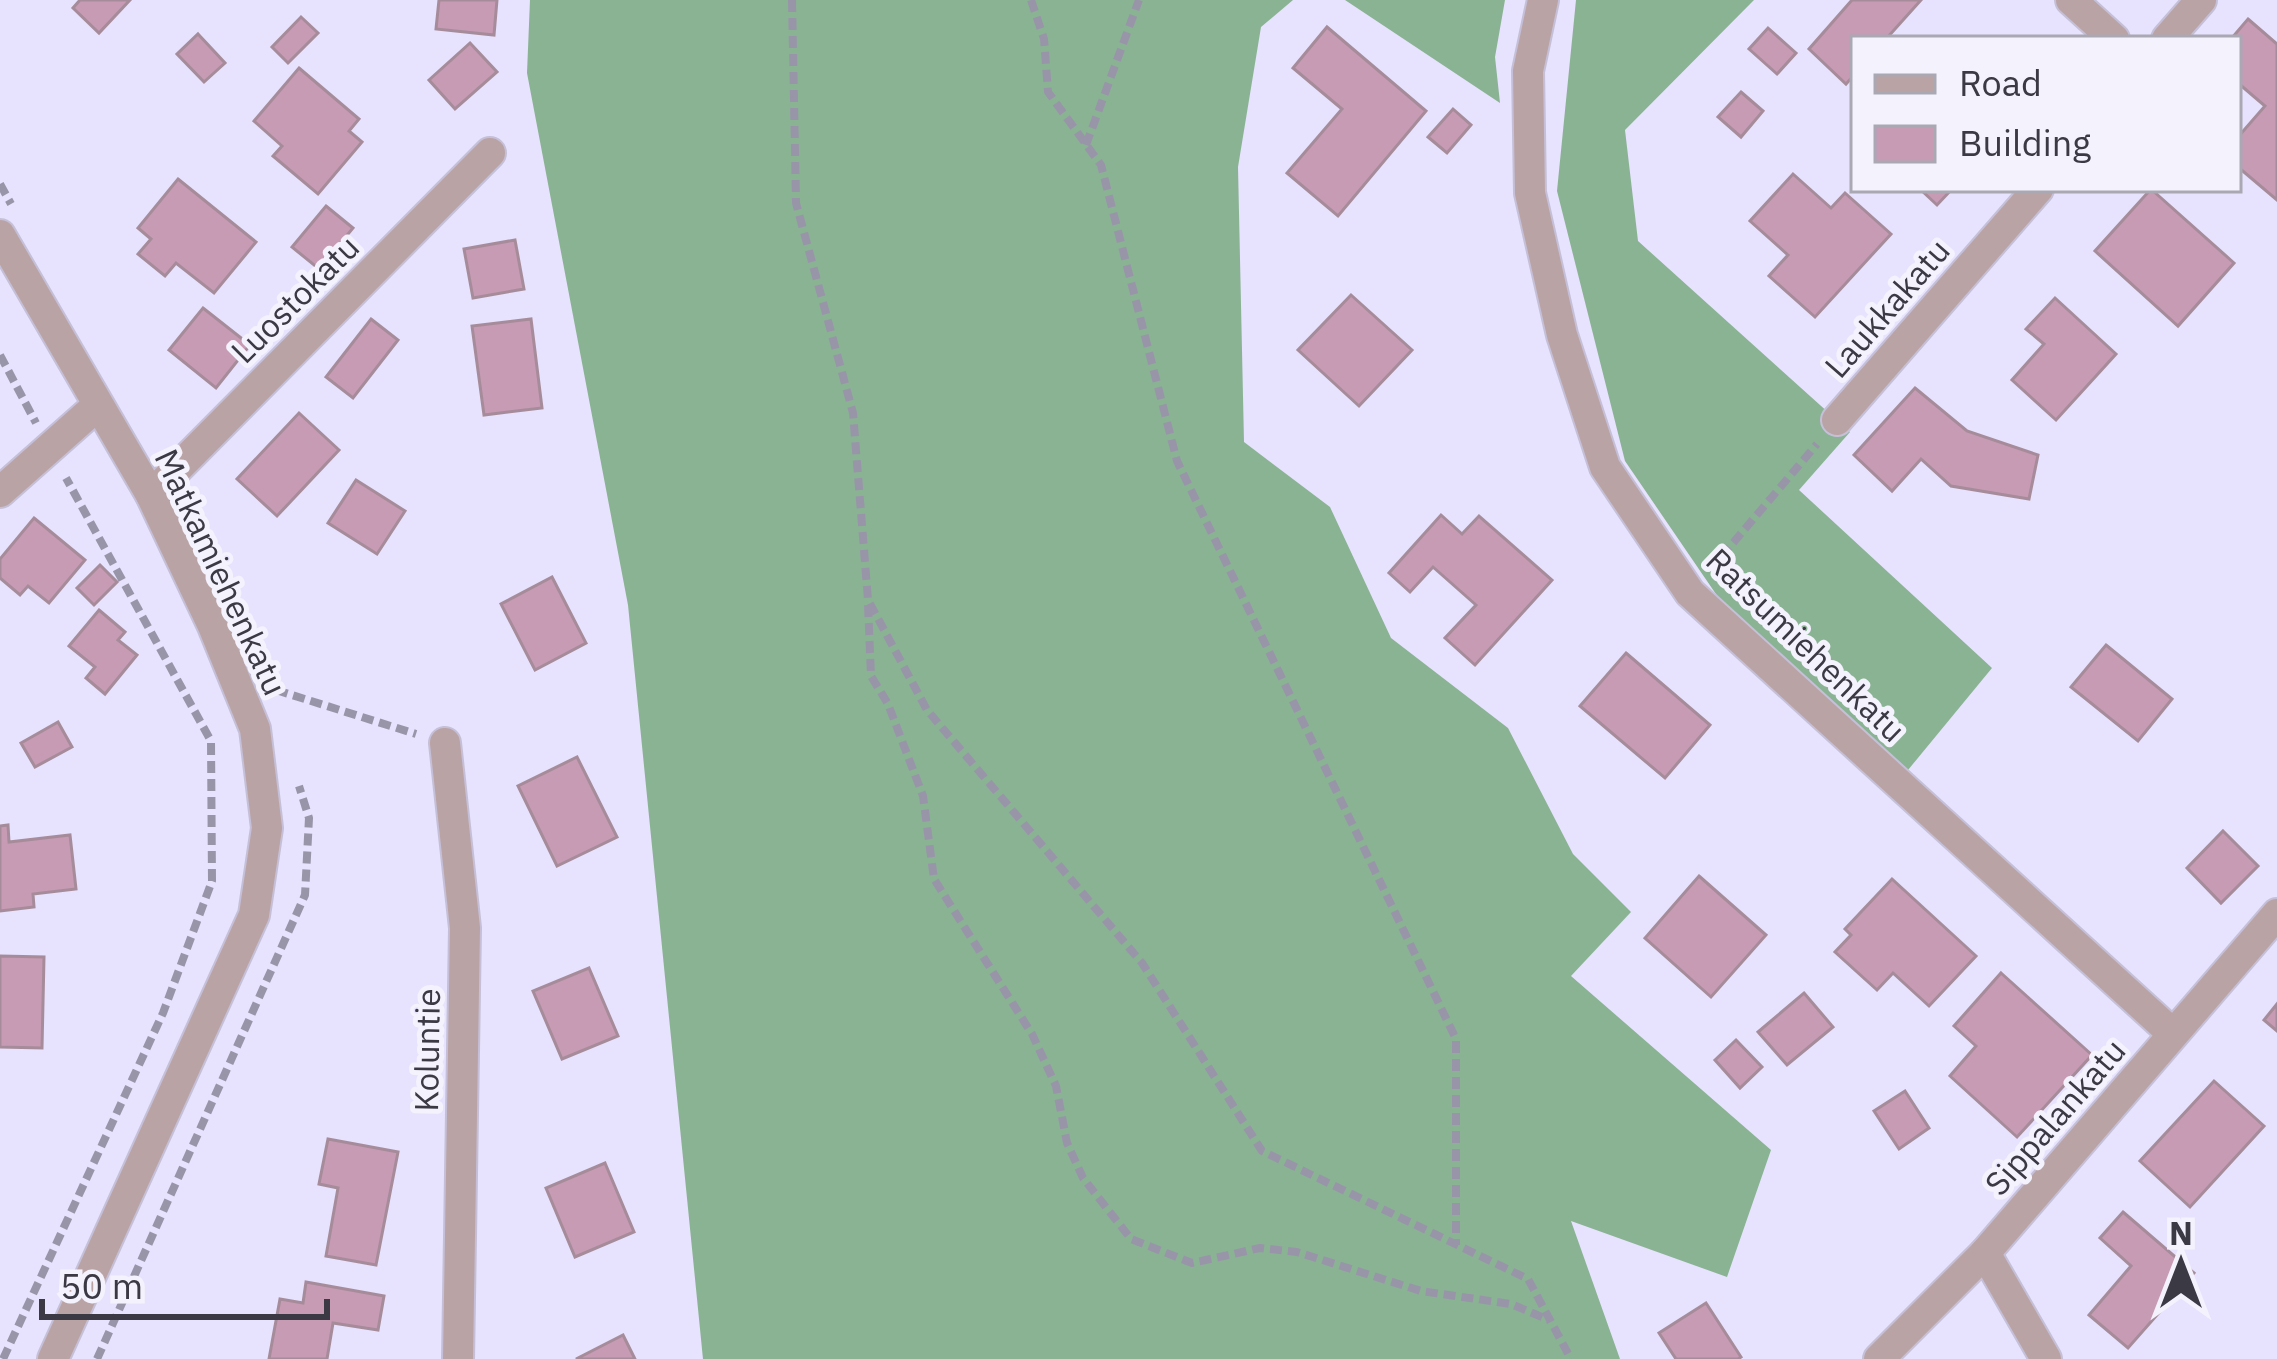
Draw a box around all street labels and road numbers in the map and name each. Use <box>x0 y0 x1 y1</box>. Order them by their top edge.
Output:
street label: Luostokatu <box>221 225 368 372</box>
street label: Laukkakatu <box>1815 229 1959 386</box>
street label: Matkamiehenkatu <box>146 442 297 702</box>
street label: Ratsumiehenkatu <box>1698 539 1915 751</box>
street label: Koluntie <box>404 988 449 1112</box>
street label: Sippalankatu <box>1975 1029 2134 1204</box>

